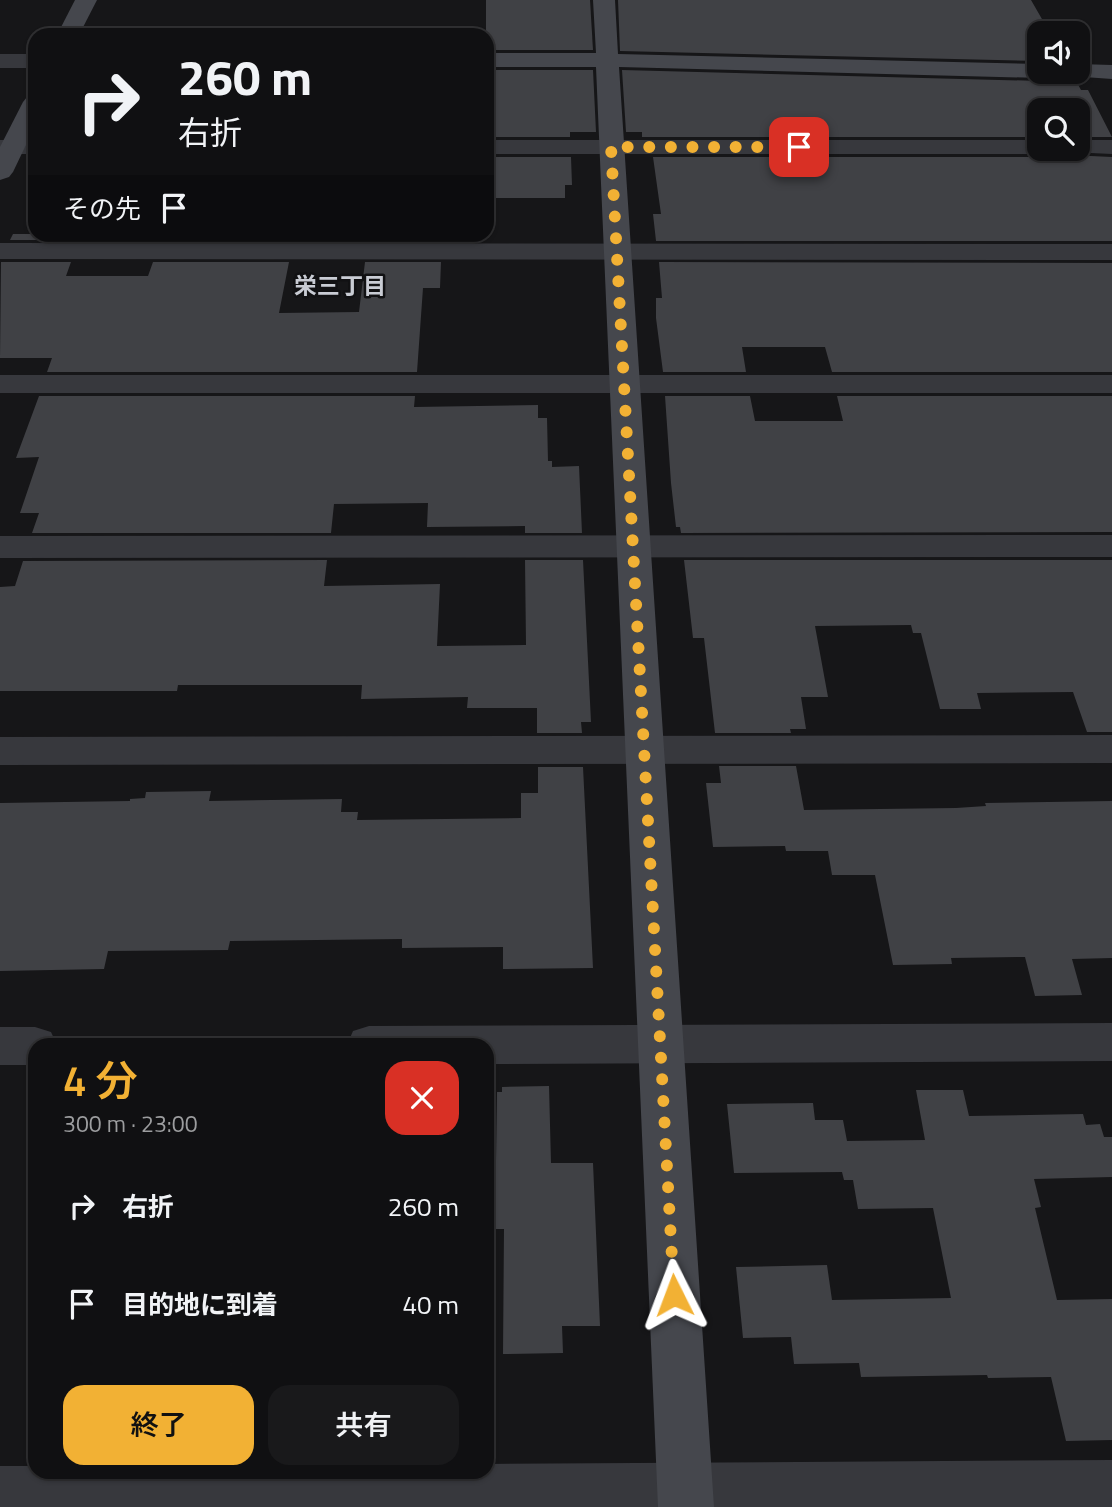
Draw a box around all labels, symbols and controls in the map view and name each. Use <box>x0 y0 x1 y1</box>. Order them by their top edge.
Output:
map controls <box>1027 21 1090 161</box>
button: sound <box>1027 21 1090 84</box>
text: 260 m <box>178 39 312 114</box>
icon: right <box>63 56 154 147</box>
button: search <box>1027 98 1090 161</box>
text: 右折 <box>178 108 242 156</box>
pin <box>769 117 829 177</box>
icon: arrive <box>780 128 818 166</box>
text: その先 <box>63 189 141 228</box>
icon: arrive <box>155 189 193 227</box>
district label: 栄三丁目 <box>294 268 386 303</box>
text: 4 分 <box>63 1048 138 1112</box>
button: close <box>385 1061 459 1135</box>
text: 300 m · 23:00 <box>63 1106 198 1141</box>
icon: right <box>63 1187 101 1225</box>
text: 右折 <box>122 1187 174 1226</box>
text: 260 m <box>388 1187 459 1226</box>
position arrow <box>637 1258 711 1332</box>
icon: arrive <box>63 1285 101 1323</box>
text: 目的地に到着 <box>122 1285 278 1324</box>
text: 40 m <box>402 1285 459 1324</box>
button: 終了 <box>63 1385 254 1465</box>
button: 共有 <box>268 1385 459 1465</box>

